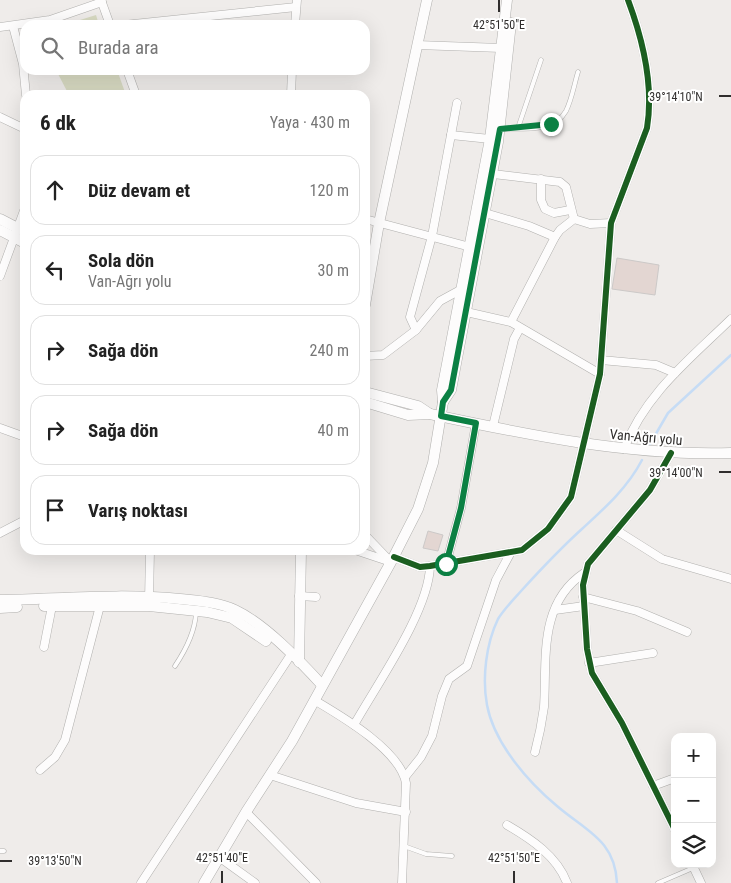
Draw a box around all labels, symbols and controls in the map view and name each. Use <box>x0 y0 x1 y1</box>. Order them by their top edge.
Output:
text: 42°51'50"E <box>473 18 525 32</box>
search box <box>20 20 370 75</box>
icon: search <box>38 34 66 62</box>
text: Burada ara <box>78 36 159 59</box>
text: 39°14'10"N <box>649 90 703 104</box>
text: 6 dk <box>40 111 76 135</box>
text: Yaya · 430 m <box>270 113 350 132</box>
route end <box>540 113 563 136</box>
icon: ahead <box>41 176 69 204</box>
text: Düz devam et <box>88 179 190 202</box>
text: 120 m <box>310 181 349 200</box>
text: Sola dön <box>88 249 154 272</box>
icon: left <box>41 256 69 284</box>
text: 30 m <box>317 261 349 280</box>
text: Van-Ağrı yolu <box>88 272 171 291</box>
icon: right <box>41 336 69 364</box>
text: Sağa dön <box>88 339 158 362</box>
text: 240 m <box>310 341 349 360</box>
icon: right <box>41 416 69 444</box>
text: Sağa dön <box>88 419 158 442</box>
text: 40 m <box>317 421 349 440</box>
street label: Van-Ağrı yolu <box>609 426 683 448</box>
text: 39°14'00"N <box>649 466 703 480</box>
icon: arrive <box>41 496 69 524</box>
text: Varış noktası <box>88 499 188 522</box>
route start <box>435 553 458 576</box>
map controls <box>671 733 716 868</box>
button: + <box>671 733 716 778</box>
button: − <box>671 778 716 823</box>
button: layers <box>671 823 716 868</box>
text: 42°51'40"E <box>196 851 248 865</box>
text: 42°51'50"E <box>488 851 540 865</box>
text: 39°13'50"N <box>28 854 82 868</box>

